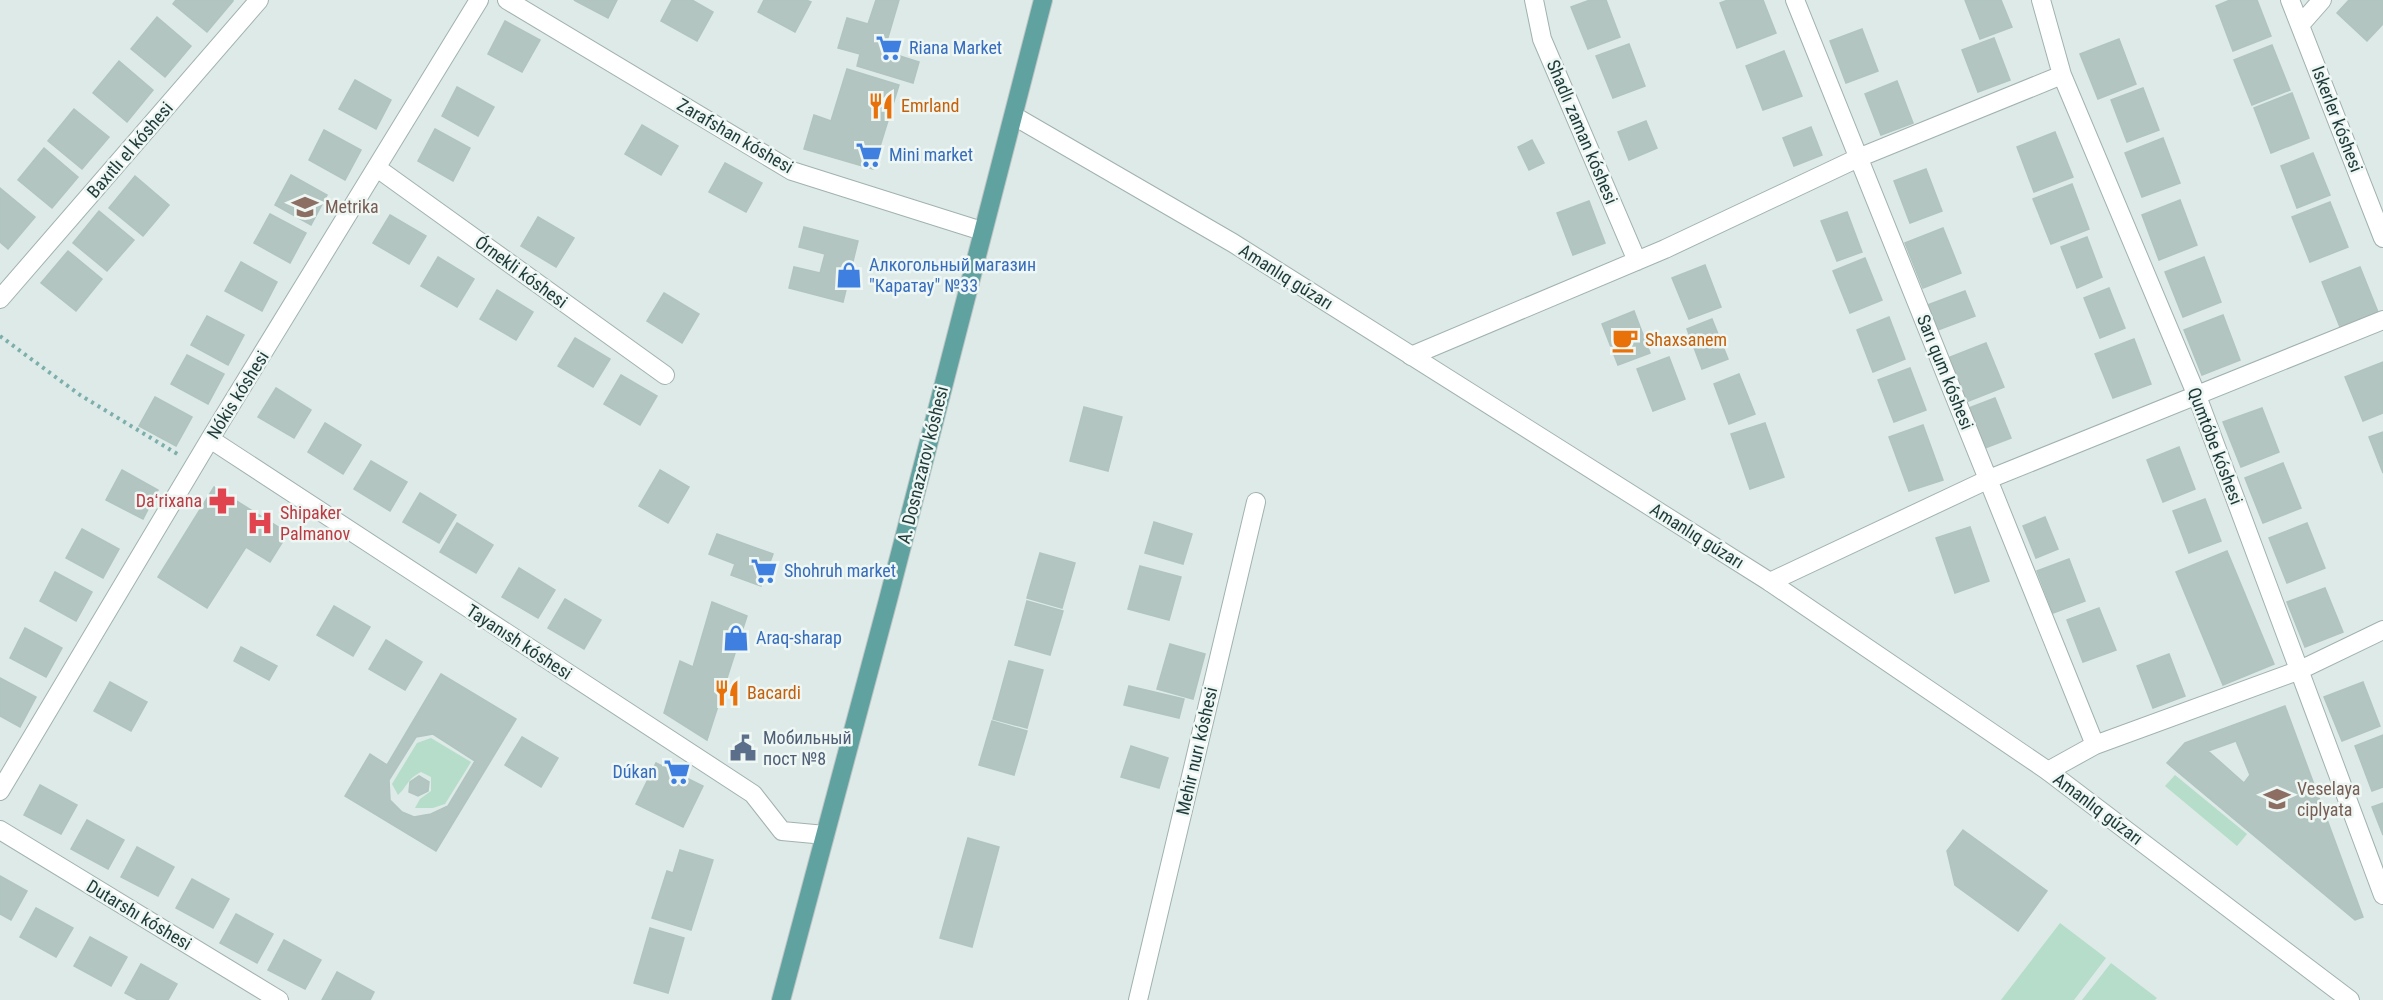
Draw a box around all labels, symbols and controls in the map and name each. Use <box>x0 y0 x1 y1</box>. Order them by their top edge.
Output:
supermarket icon: Riana Market <box>874 33 904 63</box>
place label: Riana Market <box>909 37 1002 58</box>
street label: Shadlı zaman kóshesi <box>1543 57 1622 207</box>
street label: Iskerler kóshesi <box>2308 63 2367 175</box>
restaurant icon: Emrland <box>866 91 896 121</box>
street label: Zarafshan kóshesi <box>673 94 797 177</box>
place label: Emrland <box>901 95 959 116</box>
street label: Baxıtlı el kóshesi <box>82 98 177 202</box>
supermarket icon: Mini market <box>854 140 884 170</box>
place label: Mini market <box>889 144 973 165</box>
school or university icon: Metrika <box>290 192 320 222</box>
place label: Metrika <box>325 196 379 217</box>
street label: Órnekli kóshesi <box>471 231 571 312</box>
street label: Amanlıq gúzarı <box>1235 239 1337 314</box>
place label: Алкогольный магазин "Каратау" №33 <box>869 254 1036 296</box>
shop icon: Алкогольный магазин "Каратау" №33 <box>834 260 864 290</box>
street label: Sarı qum kóshesi <box>1913 311 1978 432</box>
cafe icon: Shaxsanem <box>1610 325 1640 355</box>
place label: Shaxsanem <box>1645 329 1727 350</box>
street label: Nókis kóshesi <box>202 347 273 443</box>
street label: A. Dosnazarov kóshesi <box>893 384 952 546</box>
street label: Qumtóbe kóshesi <box>2184 384 2247 507</box>
pharmacy icon: Daʻrixana <box>207 486 237 516</box>
place label: Daʻrixana <box>136 490 202 511</box>
street label: Amanlıq gúzarı <box>1646 498 1748 573</box>
place label: Shipaker Palmanov <box>280 502 350 544</box>
hospital icon: Shipaker Palmanov <box>245 508 275 538</box>
supermarket icon: Shohruh market <box>749 556 779 586</box>
place label: Shohruh market <box>784 560 896 581</box>
street label: Tayanısh kóshesi <box>463 600 576 684</box>
shop icon: Araq-sharap <box>721 623 751 653</box>
place label: Araq-sharap <box>756 627 842 648</box>
restaurant icon: Bacardi <box>712 678 742 708</box>
place label: Bacardi <box>747 682 801 703</box>
street label: Mehir nurı kóshesi <box>1172 685 1221 817</box>
place label: Мобильный пост №8 <box>763 727 852 769</box>
public building icon: Мобильный пост №8 <box>728 733 758 763</box>
supermarket icon: Dúkan <box>662 757 692 787</box>
place label: Dúkan <box>613 761 657 782</box>
street label: Amanlıq gúzarı <box>2049 768 2147 849</box>
place label: Veselaya ciplyata <box>2297 778 2360 820</box>
school or university icon: Veselaya ciplyata <box>2262 784 2292 814</box>
street label: Dutarshı kóshesi <box>83 875 195 954</box>

